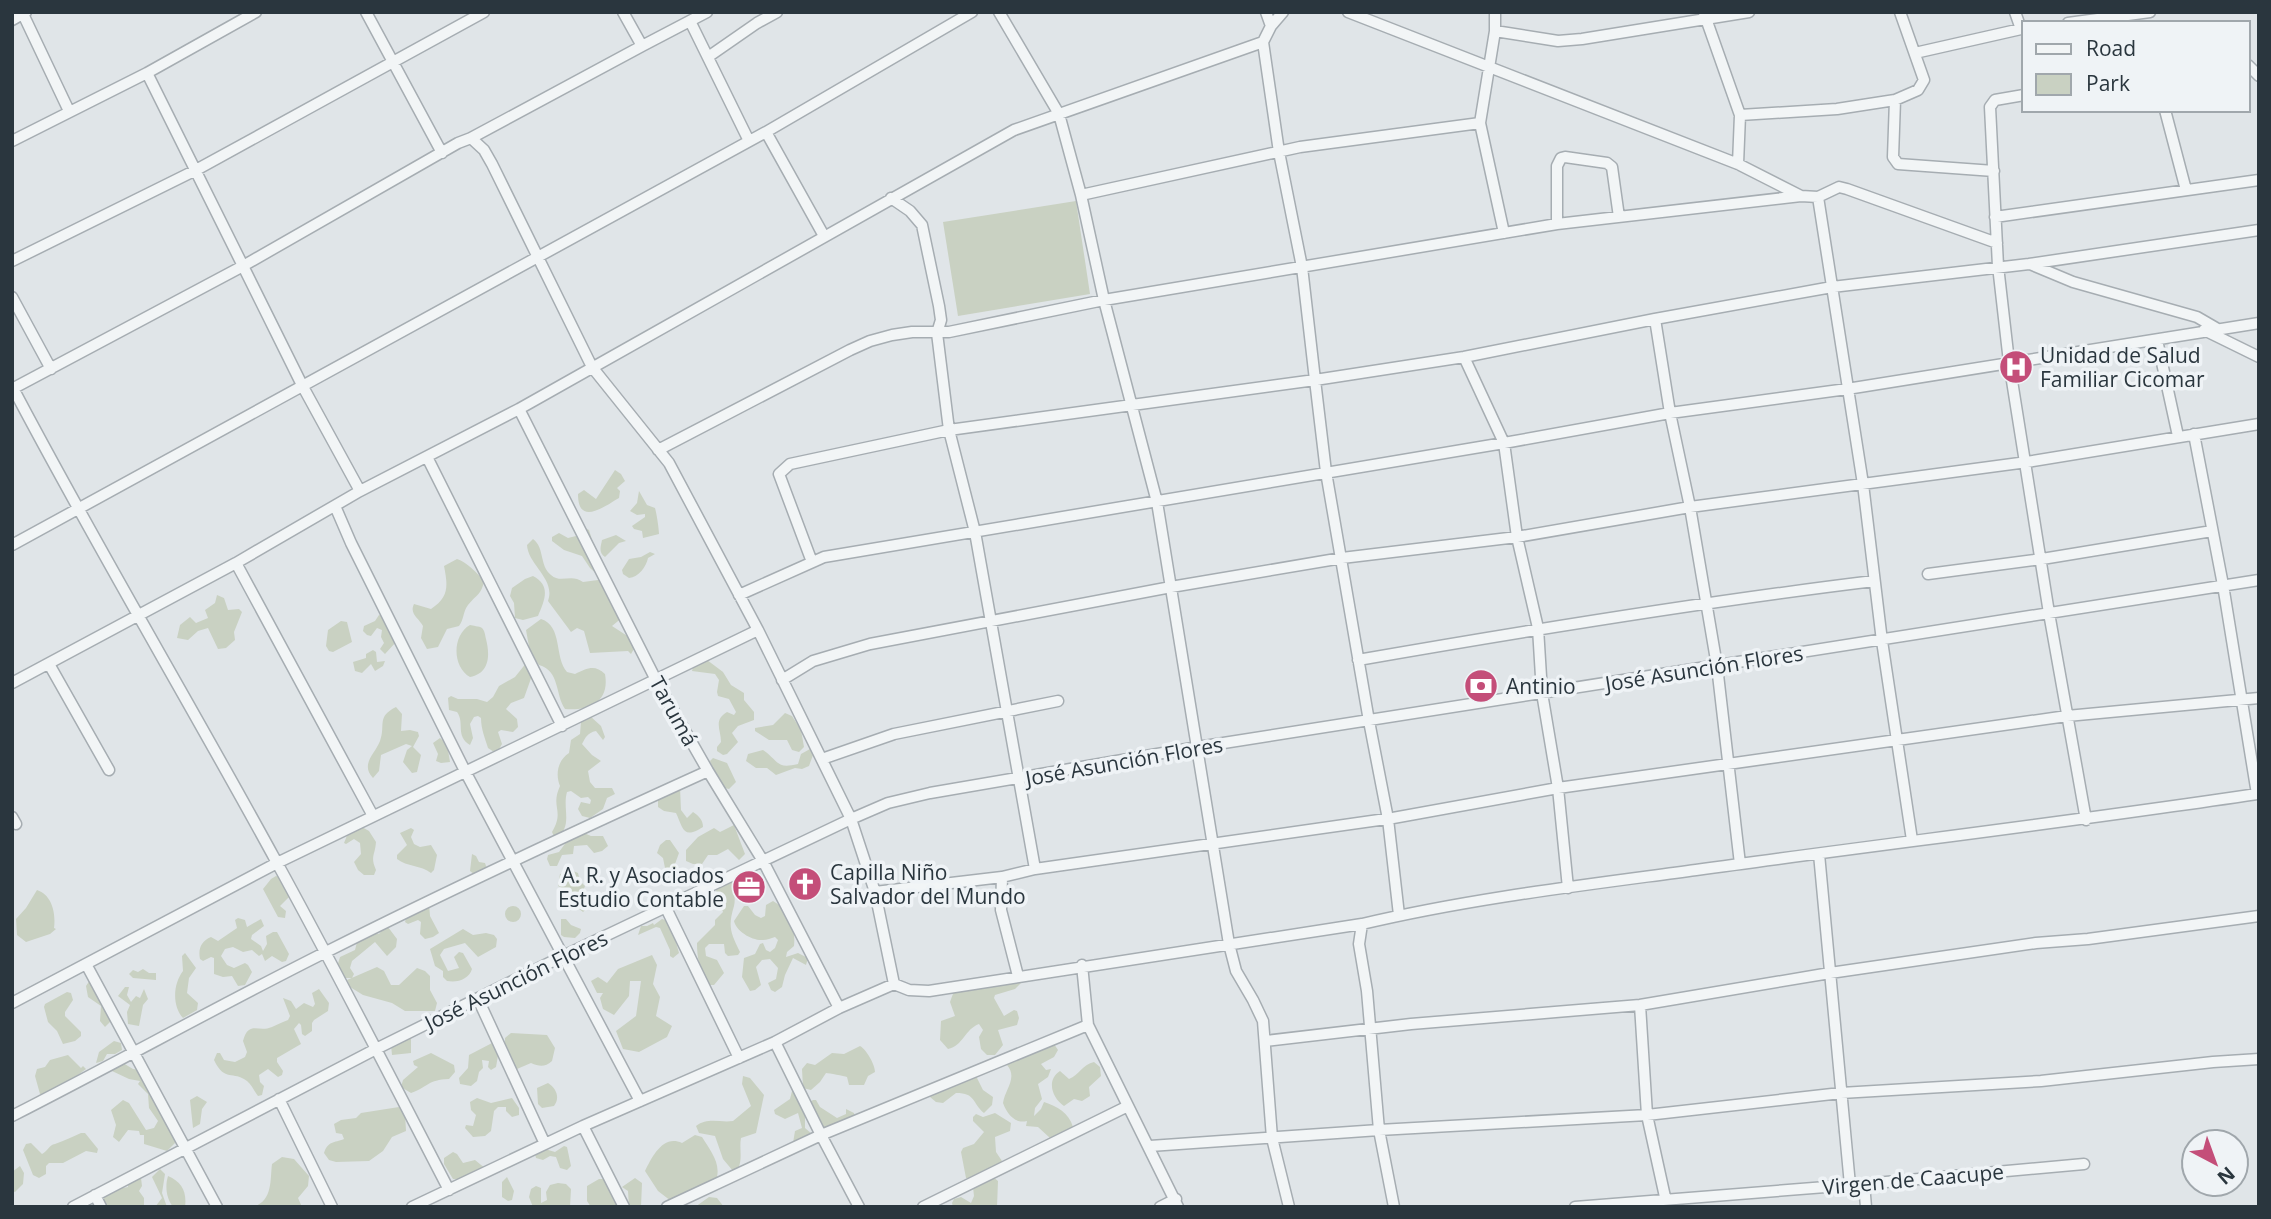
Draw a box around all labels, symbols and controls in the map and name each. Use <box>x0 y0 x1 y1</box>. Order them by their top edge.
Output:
legend <box>2022 21 2250 112</box>
text: Road <box>2086 34 2136 62</box>
text: Park <box>2086 69 2130 97</box>
place label: Unidad de Salud Familiar Cicomar <box>2040 341 2205 393</box>
hospital icon: Unidad de Salud Familiar Cicomar <box>1997 348 2035 386</box>
street label: José Asunción Flores <box>1601 639 1805 698</box>
bank icon: Antinio <box>1462 667 1500 705</box>
street label: Tarumá <box>643 671 705 751</box>
place label: Antinio <box>1506 672 1576 700</box>
street label: José Asunción Flores <box>1021 730 1225 793</box>
place label: Capilla Niño Salvador del Mundo <box>830 858 1026 910</box>
place label: A. R. y Asociados Estudio Contable <box>558 861 724 913</box>
church icon: Capilla Niño Salvador del Mundo <box>786 865 824 903</box>
office icon: A. R. y Asociados Estudio Contable <box>730 868 768 906</box>
street label: José Asunción Flores <box>418 924 612 1037</box>
north arrow <box>2180 1128 2250 1198</box>
street label: Virgen de Caacupe <box>1821 1157 2005 1201</box>
text: N <box>2212 1161 2241 1191</box>

